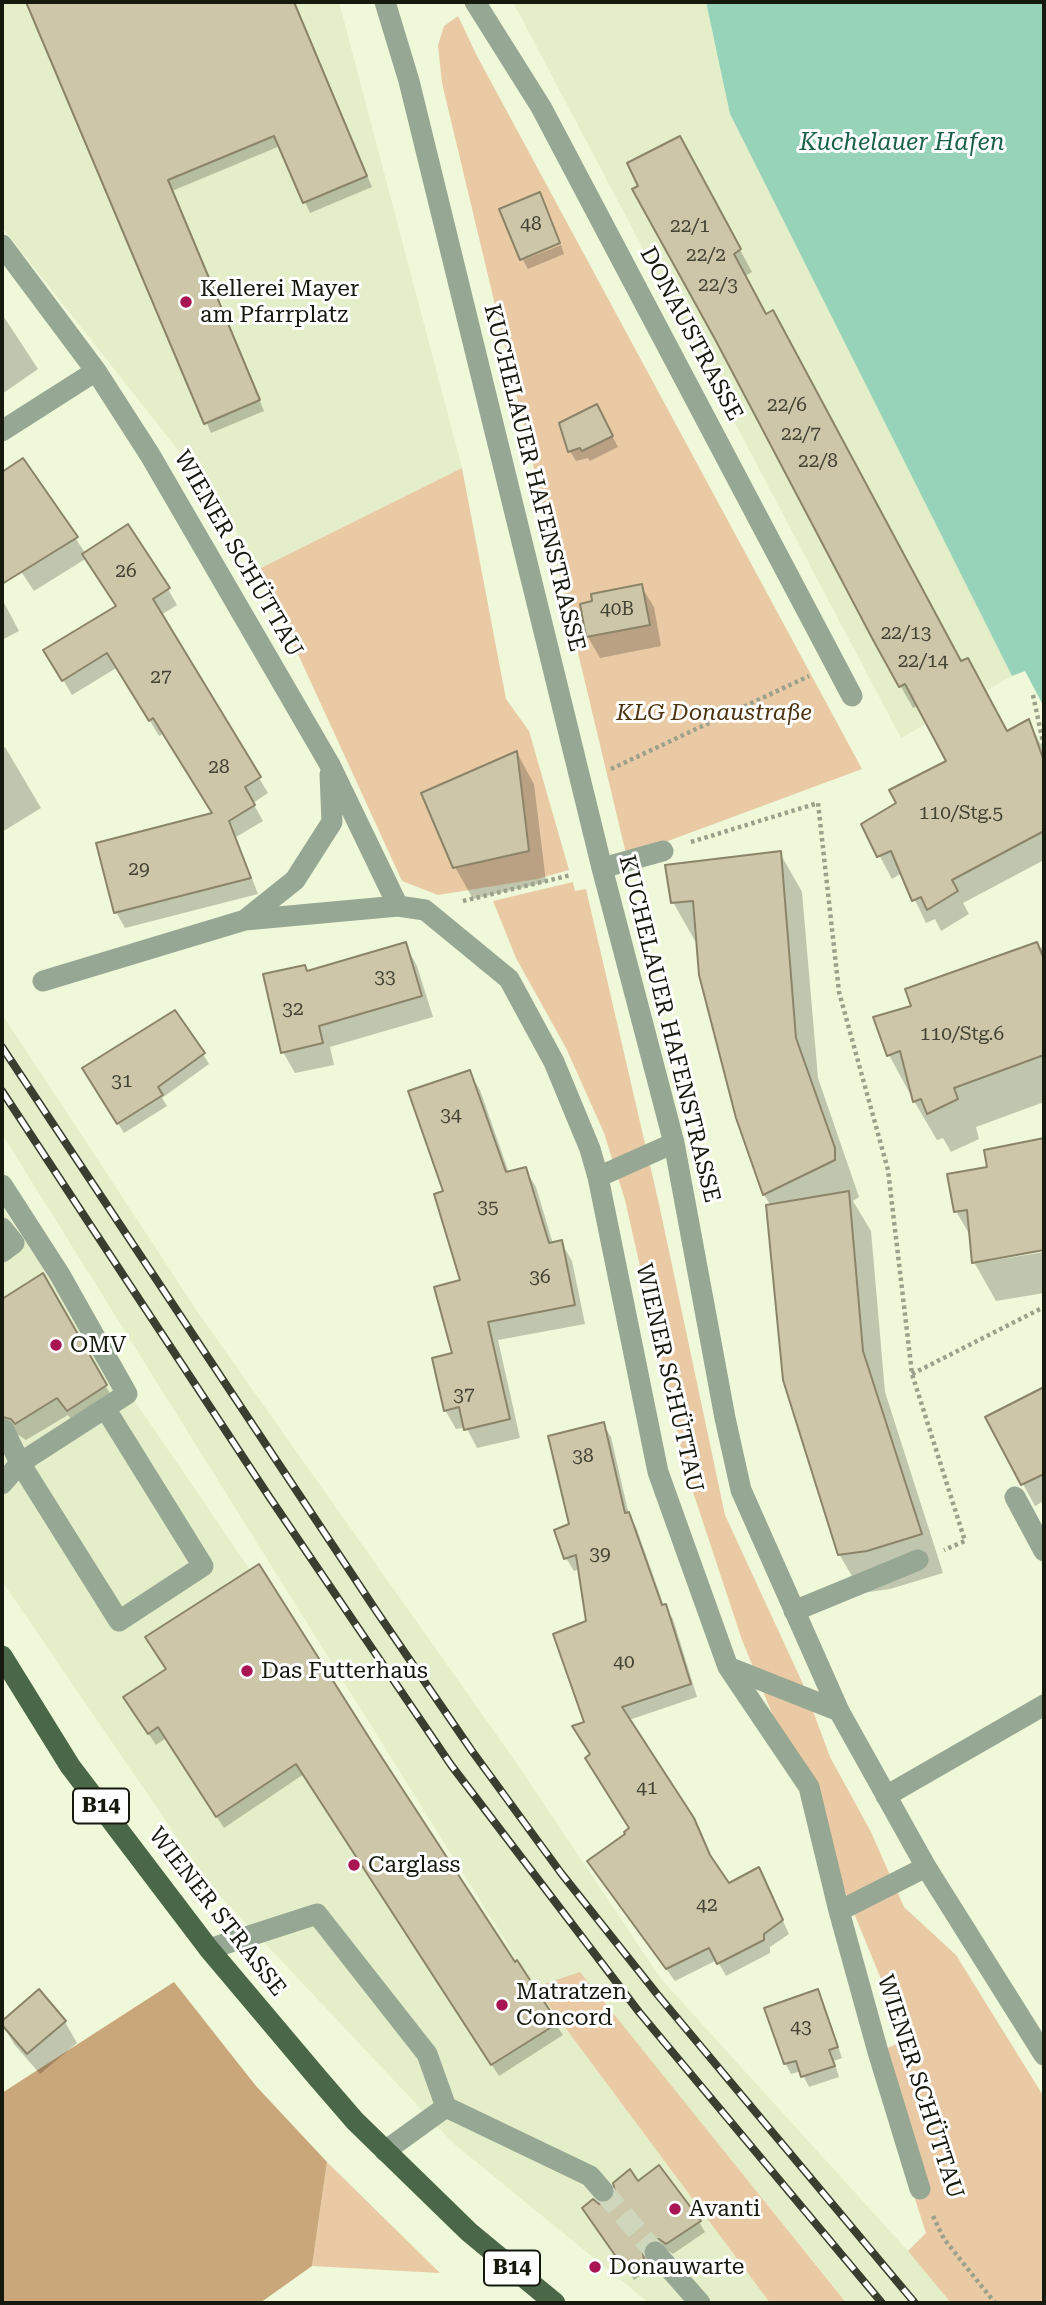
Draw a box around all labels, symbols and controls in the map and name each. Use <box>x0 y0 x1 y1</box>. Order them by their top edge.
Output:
water label: Kuchelauer Hafen <box>799 129 1005 157</box>
house number: 48 <box>520 213 542 235</box>
house number: 22/1 <box>670 215 710 237</box>
street label: DONAUSTRASSE <box>634 242 748 426</box>
house number: 22/2 <box>686 244 726 266</box>
house number: 22/3 <box>698 274 738 296</box>
place label: Kellerei Mayer am Pfarrplatz <box>200 275 359 329</box>
marker: Kellerei Mayer am Pfarrplatz <box>178 294 194 310</box>
street label: KUCHELAUER HAFENSTRASSE <box>477 301 591 655</box>
house number: 22/6 <box>767 394 807 416</box>
house number: 22/7 <box>781 423 821 445</box>
street label: WIENER SCHÜTTAU <box>168 446 308 662</box>
house number: 22/8 <box>798 450 838 472</box>
house number: 26 <box>115 560 137 582</box>
house number: 40B <box>600 598 634 620</box>
house number: 22/13 <box>881 622 931 644</box>
house number: 22/14 <box>898 650 948 672</box>
house number: 27 <box>150 666 172 688</box>
park label: KLG Donaustraße <box>616 699 812 727</box>
house number: 28 <box>208 756 230 778</box>
house number: 110/Stg.5 <box>919 802 1003 824</box>
street label: KUCHELAUER HAFENSTRASSE <box>612 852 726 1206</box>
house number: 29 <box>128 858 150 880</box>
house number: 33 <box>374 966 396 988</box>
house number: 32 <box>282 998 304 1020</box>
house number: 110/Stg.6 <box>920 1023 1004 1045</box>
house number: 31 <box>111 1070 133 1092</box>
house number: 34 <box>440 1104 462 1126</box>
house number: 35 <box>477 1196 499 1218</box>
street label: WIENER SCHÜTTAU <box>629 1261 709 1495</box>
house number: 36 <box>529 1266 551 1288</box>
place label: OMV <box>70 1331 126 1359</box>
marker: OMV <box>48 1337 64 1353</box>
house number: 37 <box>453 1384 475 1406</box>
house number: 38 <box>572 1445 594 1467</box>
house number: 39 <box>589 1543 611 1565</box>
house number: 40 <box>613 1651 635 1673</box>
place label: Das Futterhaus <box>261 1657 428 1685</box>
marker: Das Futterhaus <box>239 1663 255 1679</box>
house number: 41 <box>636 1777 658 1799</box>
road number: B14 <box>73 1788 129 1824</box>
street label: WIENER STRASSE <box>142 1822 292 2002</box>
place label: Carglass <box>368 1851 460 1879</box>
marker: Carglass <box>346 1857 362 1873</box>
house number: 42 <box>696 1894 718 1916</box>
street label: WIENER SCHÜTTAU <box>871 1972 969 2202</box>
place label: Matratzen Concord <box>516 1978 627 2032</box>
marker: Matratzen Concord <box>494 1997 510 2013</box>
house number: 43 <box>790 2016 812 2038</box>
place label: Avanti <box>689 2195 760 2223</box>
marker: Avanti <box>667 2201 683 2217</box>
road number: B14 <box>484 2250 540 2286</box>
place label: Donauwarte <box>609 2253 744 2281</box>
marker: Donauwarte <box>587 2259 603 2275</box>

